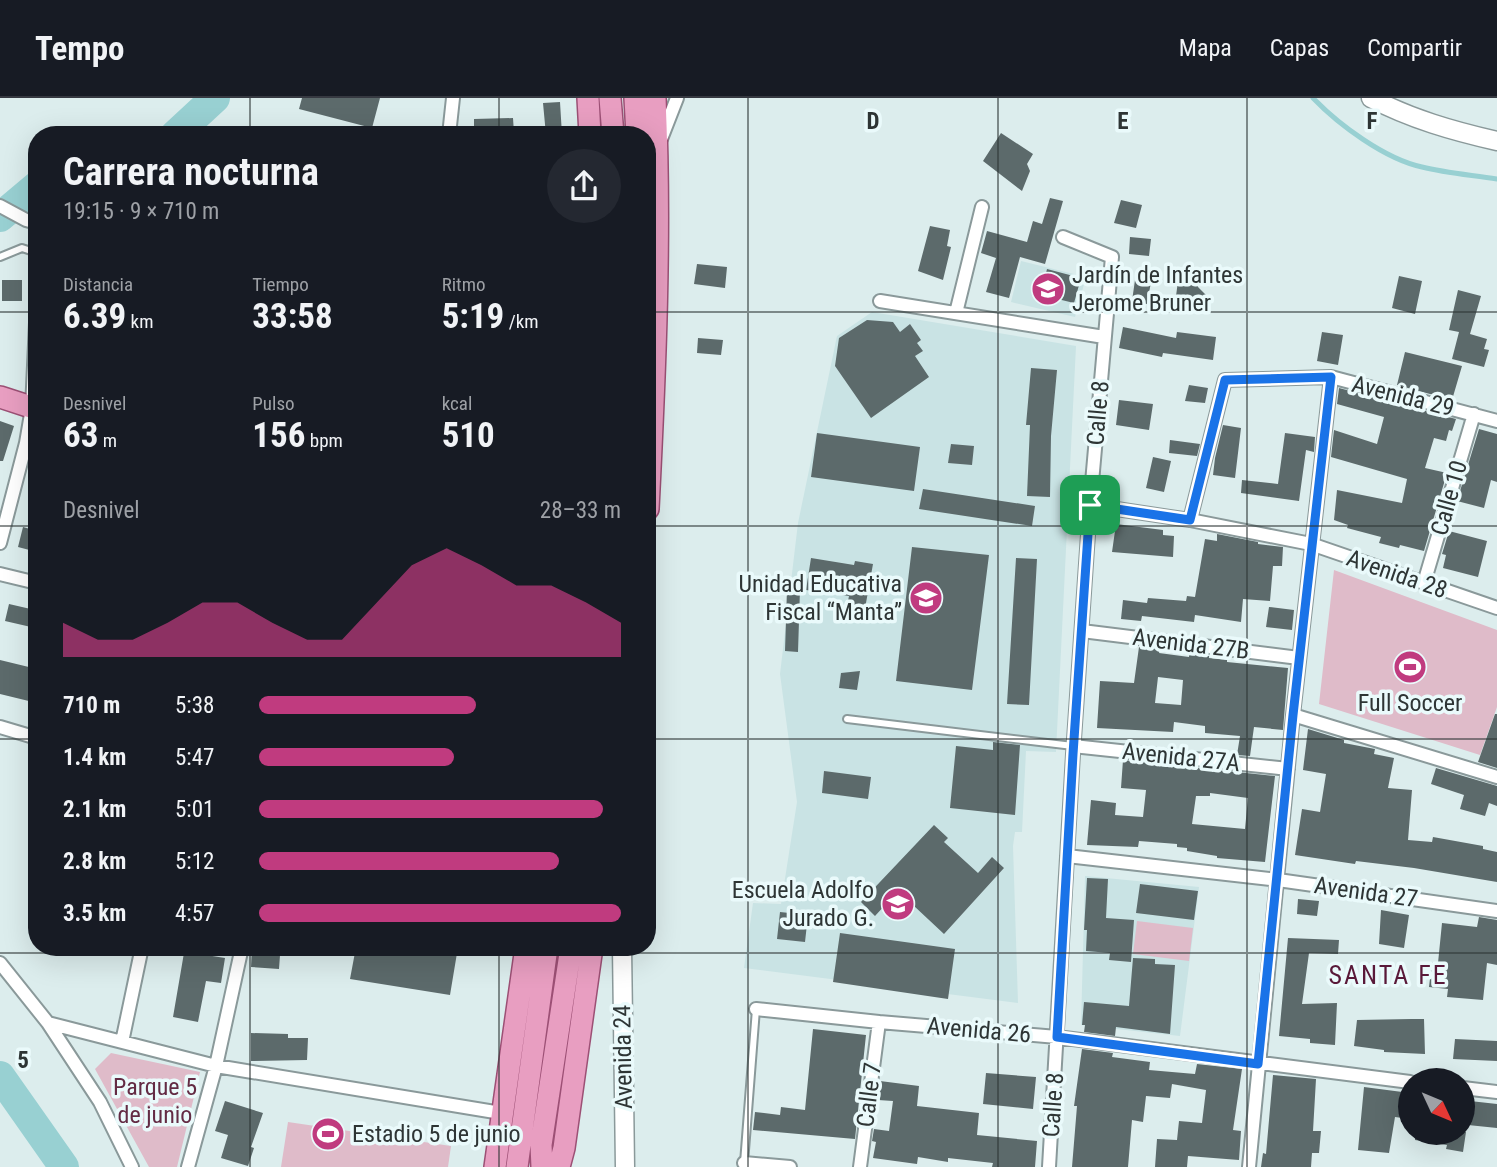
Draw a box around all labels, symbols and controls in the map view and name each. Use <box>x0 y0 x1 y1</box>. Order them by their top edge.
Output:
text: Tempo <box>35 29 125 68</box>
text: Mapa <box>1179 34 1232 62</box>
text: Capas <box>1270 34 1329 62</box>
text: Compartir <box>1367 34 1462 62</box>
text: D <box>867 108 880 135</box>
text: E <box>1117 108 1129 135</box>
text: F <box>1367 108 1378 135</box>
button: share <box>547 149 621 223</box>
text: Carrera nocturna <box>63 150 319 194</box>
text: 19:15 · 9 × 710 m <box>63 198 219 225</box>
place label: Jardín de Infantes Jerome Bruner <box>1072 261 1243 317</box>
school or university icon: Jardín de Infantes Jerome Bruner <box>1029 270 1067 308</box>
text: Distancia <box>63 273 133 296</box>
text: Tiempo <box>252 273 309 296</box>
text: Ritmo <box>442 273 486 296</box>
text: 6.39 <box>63 296 126 337</box>
text: 33:58 <box>252 296 333 337</box>
text: 5:19 <box>442 296 504 337</box>
text: km <box>126 310 153 333</box>
text: /km <box>504 310 539 333</box>
street label: Avenida 29 <box>1349 370 1457 422</box>
street label: Calle 8 <box>1081 380 1115 446</box>
text: Desnivel <box>63 392 126 415</box>
text: Pulso <box>252 392 295 415</box>
text: kcal <box>442 392 472 415</box>
text: 63 <box>63 415 98 456</box>
text: 156 <box>252 415 305 456</box>
text: 510 <box>442 415 495 456</box>
text: m <box>98 429 117 452</box>
text: bpm <box>305 429 343 452</box>
street label: Calle 10 <box>1425 457 1473 539</box>
pin <box>1060 475 1120 535</box>
icon: arrive <box>1071 486 1109 524</box>
text: Desnivel <box>63 497 140 524</box>
text: 28–33 m <box>540 497 621 524</box>
street label: Avenida 28 <box>1343 544 1451 604</box>
place label: Unidad Educativa Fiscal “Manta” <box>739 570 902 626</box>
school or university icon: Unidad Educativa Fiscal “Manta” <box>907 579 945 617</box>
street label: Avenida 27B <box>1131 623 1251 665</box>
sports icon: Full Soccer <box>1391 648 1429 686</box>
place label: Full Soccer <box>1358 689 1462 717</box>
text: 710 m <box>63 692 120 719</box>
text: 5:38 <box>175 692 214 719</box>
street label: Avenida 27A <box>1121 737 1241 777</box>
text: 1.4 km <box>63 744 126 771</box>
text: 5:47 <box>175 744 214 771</box>
text: 2.1 km <box>63 796 126 823</box>
text: 5:01 <box>175 796 214 823</box>
text: 2.8 km <box>63 848 126 875</box>
text: 5:12 <box>175 848 214 875</box>
street label: Avenida 27 <box>1312 871 1420 913</box>
place label: Escuela Adolfo Jurado G. <box>732 876 874 932</box>
school or university icon: Escuela Adolfo Jurado G. <box>879 885 917 923</box>
text: 3.5 km <box>63 900 126 927</box>
text: 4:57 <box>175 900 214 927</box>
district label: SANTA FE <box>1328 960 1448 990</box>
street label: Avenida 24 <box>608 1004 638 1109</box>
street label: Avenida 26 <box>926 1012 1032 1048</box>
text: 5 <box>17 1047 29 1074</box>
street label: Calle 7 <box>851 1061 887 1129</box>
north arrow <box>1398 1068 1475 1144</box>
map controls <box>1398 1068 1475 1145</box>
street label: Calle 8 <box>1037 1072 1069 1138</box>
park label: Parque 5 de junio <box>113 1073 197 1129</box>
sports icon: Estadio 5 de junio <box>309 1115 347 1153</box>
place label: Estadio 5 de junio <box>352 1120 521 1148</box>

